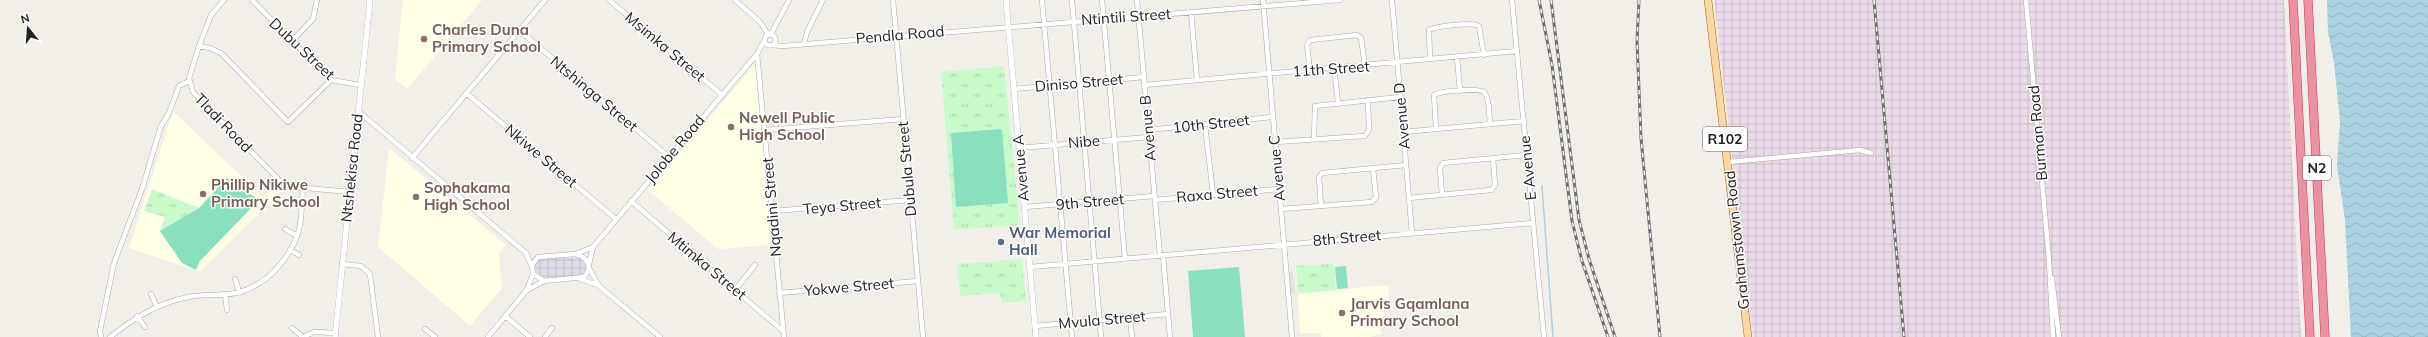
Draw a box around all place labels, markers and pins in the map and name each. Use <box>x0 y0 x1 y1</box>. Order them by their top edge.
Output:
place label: Charles Duna Primary School <box>432 20 541 56</box>
marker: Charles Duna Primary School <box>419 34 429 44</box>
place label: Newell Public High School <box>739 108 836 144</box>
marker: Newell Public High School <box>726 122 736 132</box>
place label: Phillip Nikiwe Primary School <box>211 175 320 211</box>
place label: Sophakama High School <box>424 178 511 214</box>
marker: Phillip Nikiwe Primary School <box>198 189 208 199</box>
marker: Sophakama High School <box>411 192 421 202</box>
place label: War Memorial Hall <box>1009 223 1111 259</box>
marker: War Memorial Hall <box>996 237 1006 247</box>
place label: Jarvis Gqamlana Primary School <box>1350 294 1470 330</box>
marker: Jarvis Gqamlana Primary School <box>1337 308 1347 318</box>

